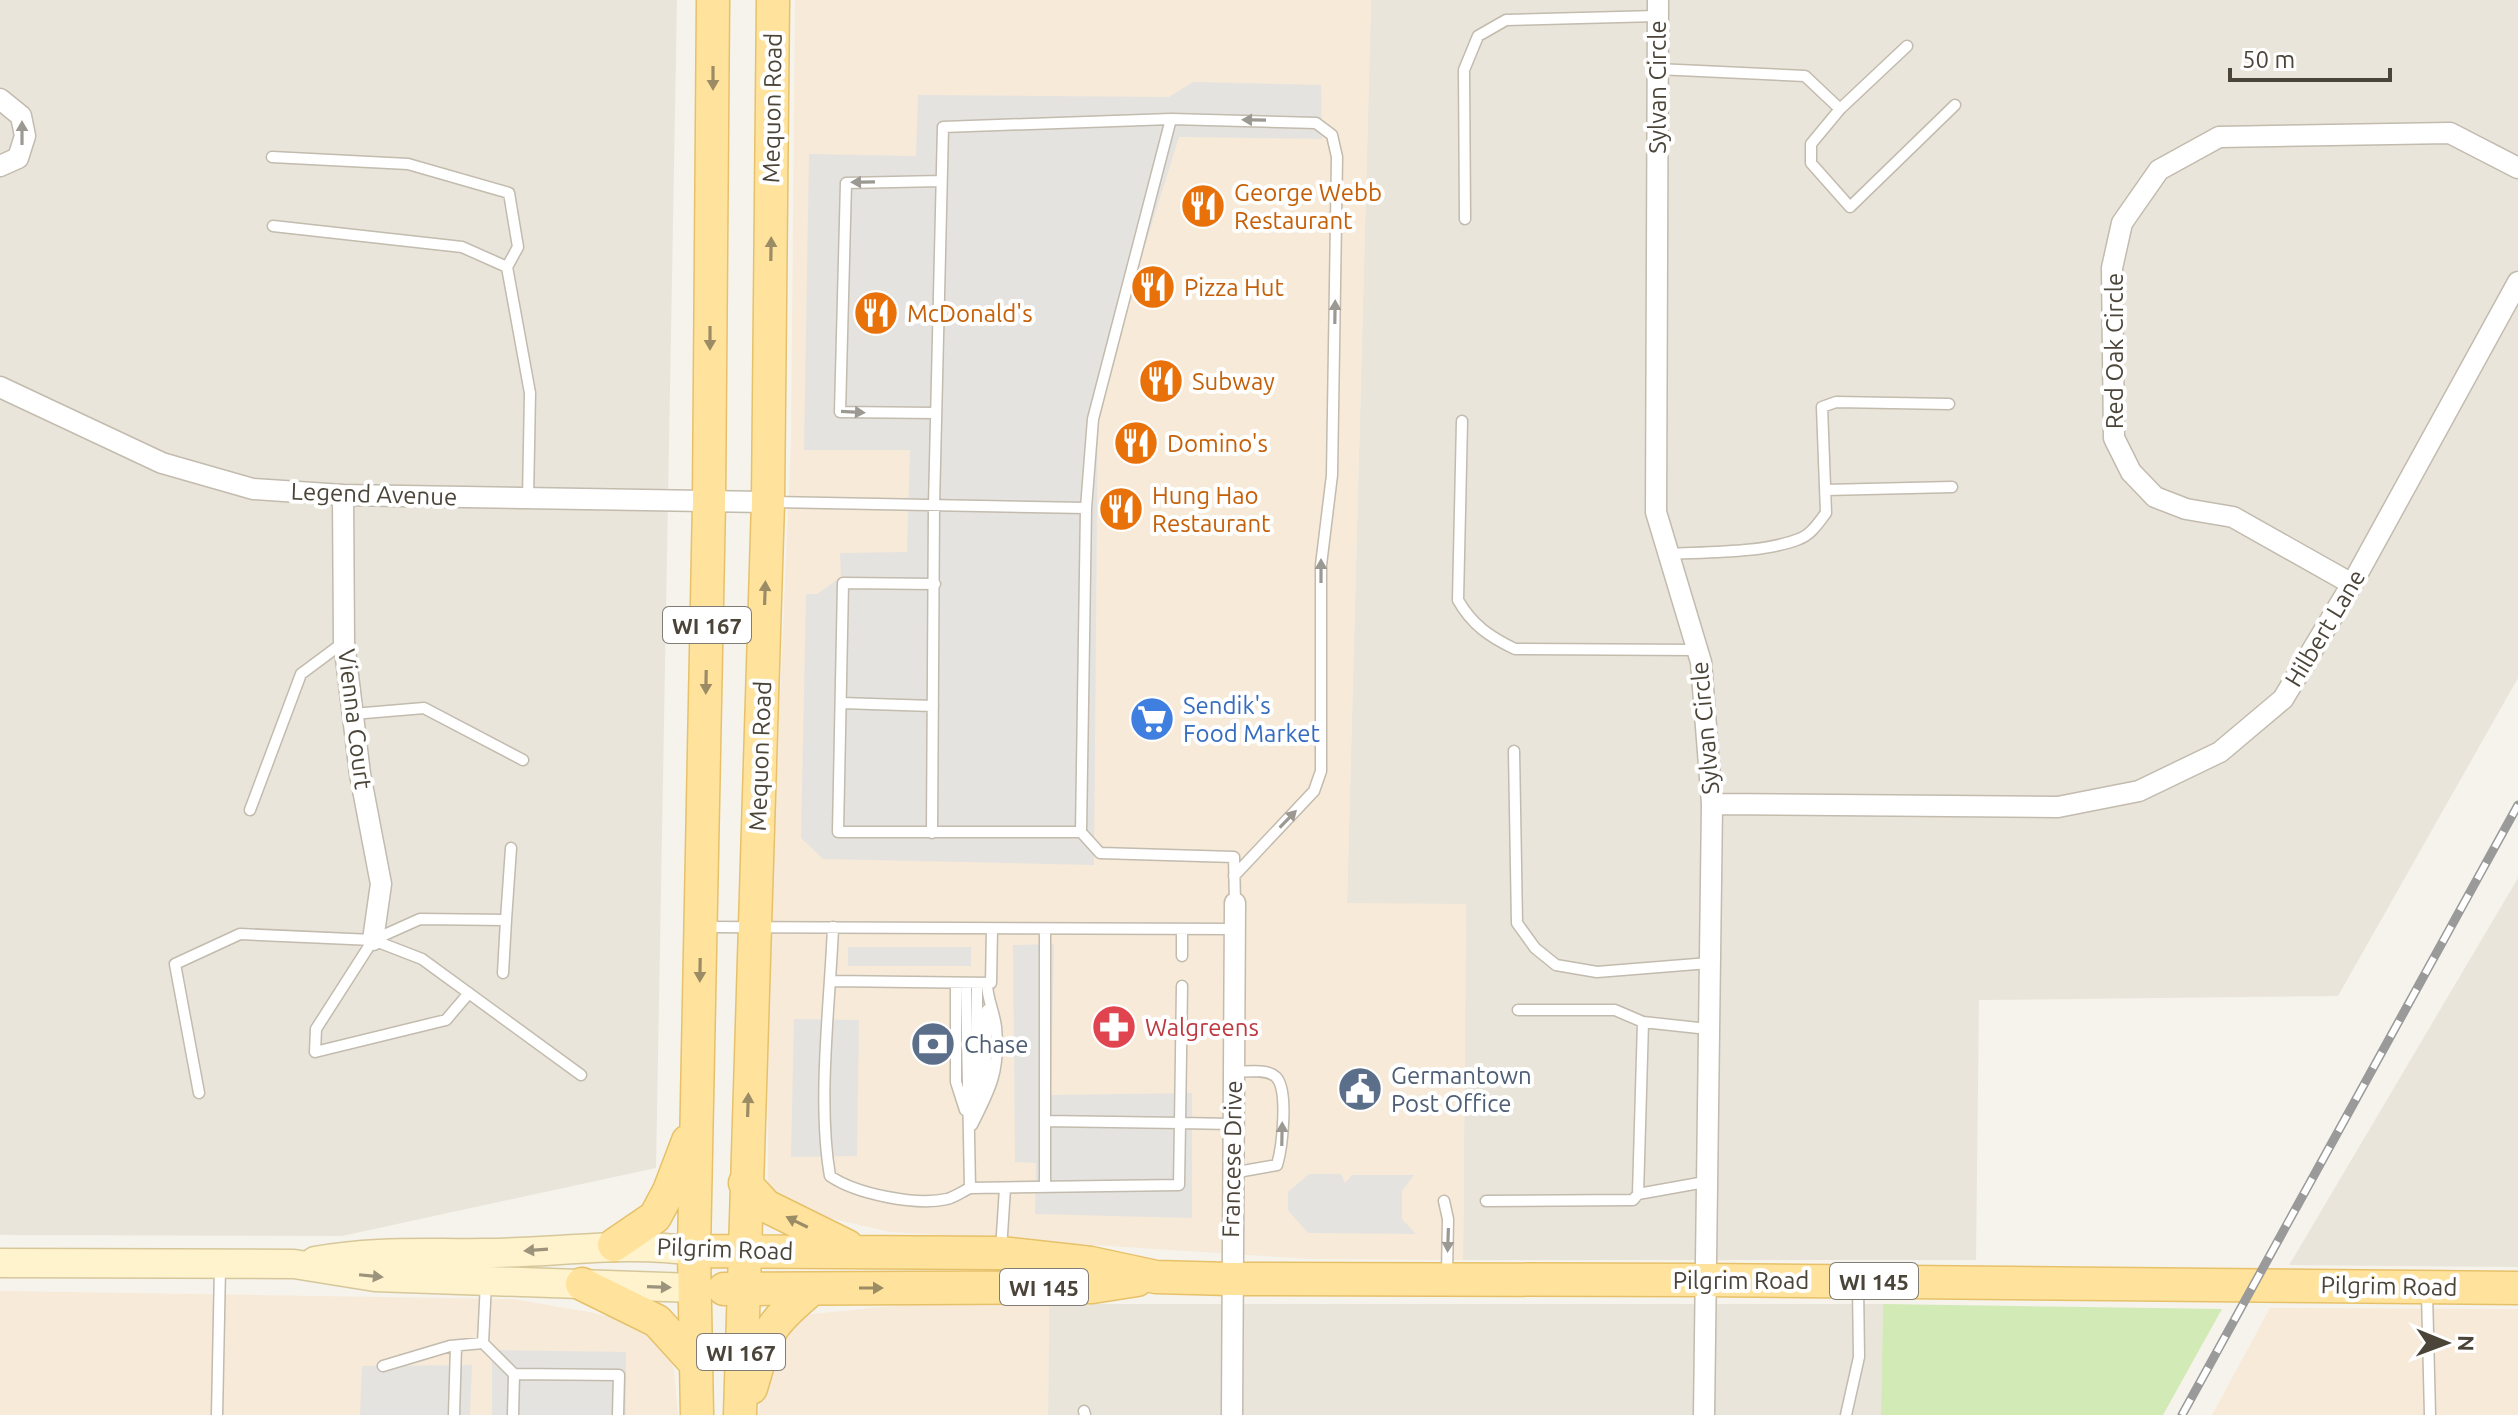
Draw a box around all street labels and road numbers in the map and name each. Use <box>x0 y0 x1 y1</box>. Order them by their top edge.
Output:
street label: Sylvan Circle <box>1644 20 1671 154</box>
street label: Mequon Road <box>757 33 787 183</box>
street label: Red Oak Circle <box>2101 273 2128 429</box>
street label: Legend Avenue <box>290 478 458 510</box>
street label: Hilbert Lane <box>2280 565 2370 691</box>
road number: WI 167 <box>663 607 751 643</box>
street label: Vienna Court <box>333 647 377 791</box>
street label: Sylvan Circle <box>1686 660 1724 796</box>
street label: Mequon Road <box>744 680 776 832</box>
street label: Francese Drive <box>1217 1080 1247 1238</box>
street label: Pilgrim Road <box>656 1233 794 1265</box>
road number: WI 145 <box>1830 1263 1918 1299</box>
street label: Pilgrim Road <box>1673 1267 1809 1294</box>
road number: WI 145 <box>1000 1269 1088 1305</box>
street label: Pilgrim Road <box>2320 1271 2458 1301</box>
road number: WI 167 <box>697 1334 785 1370</box>

